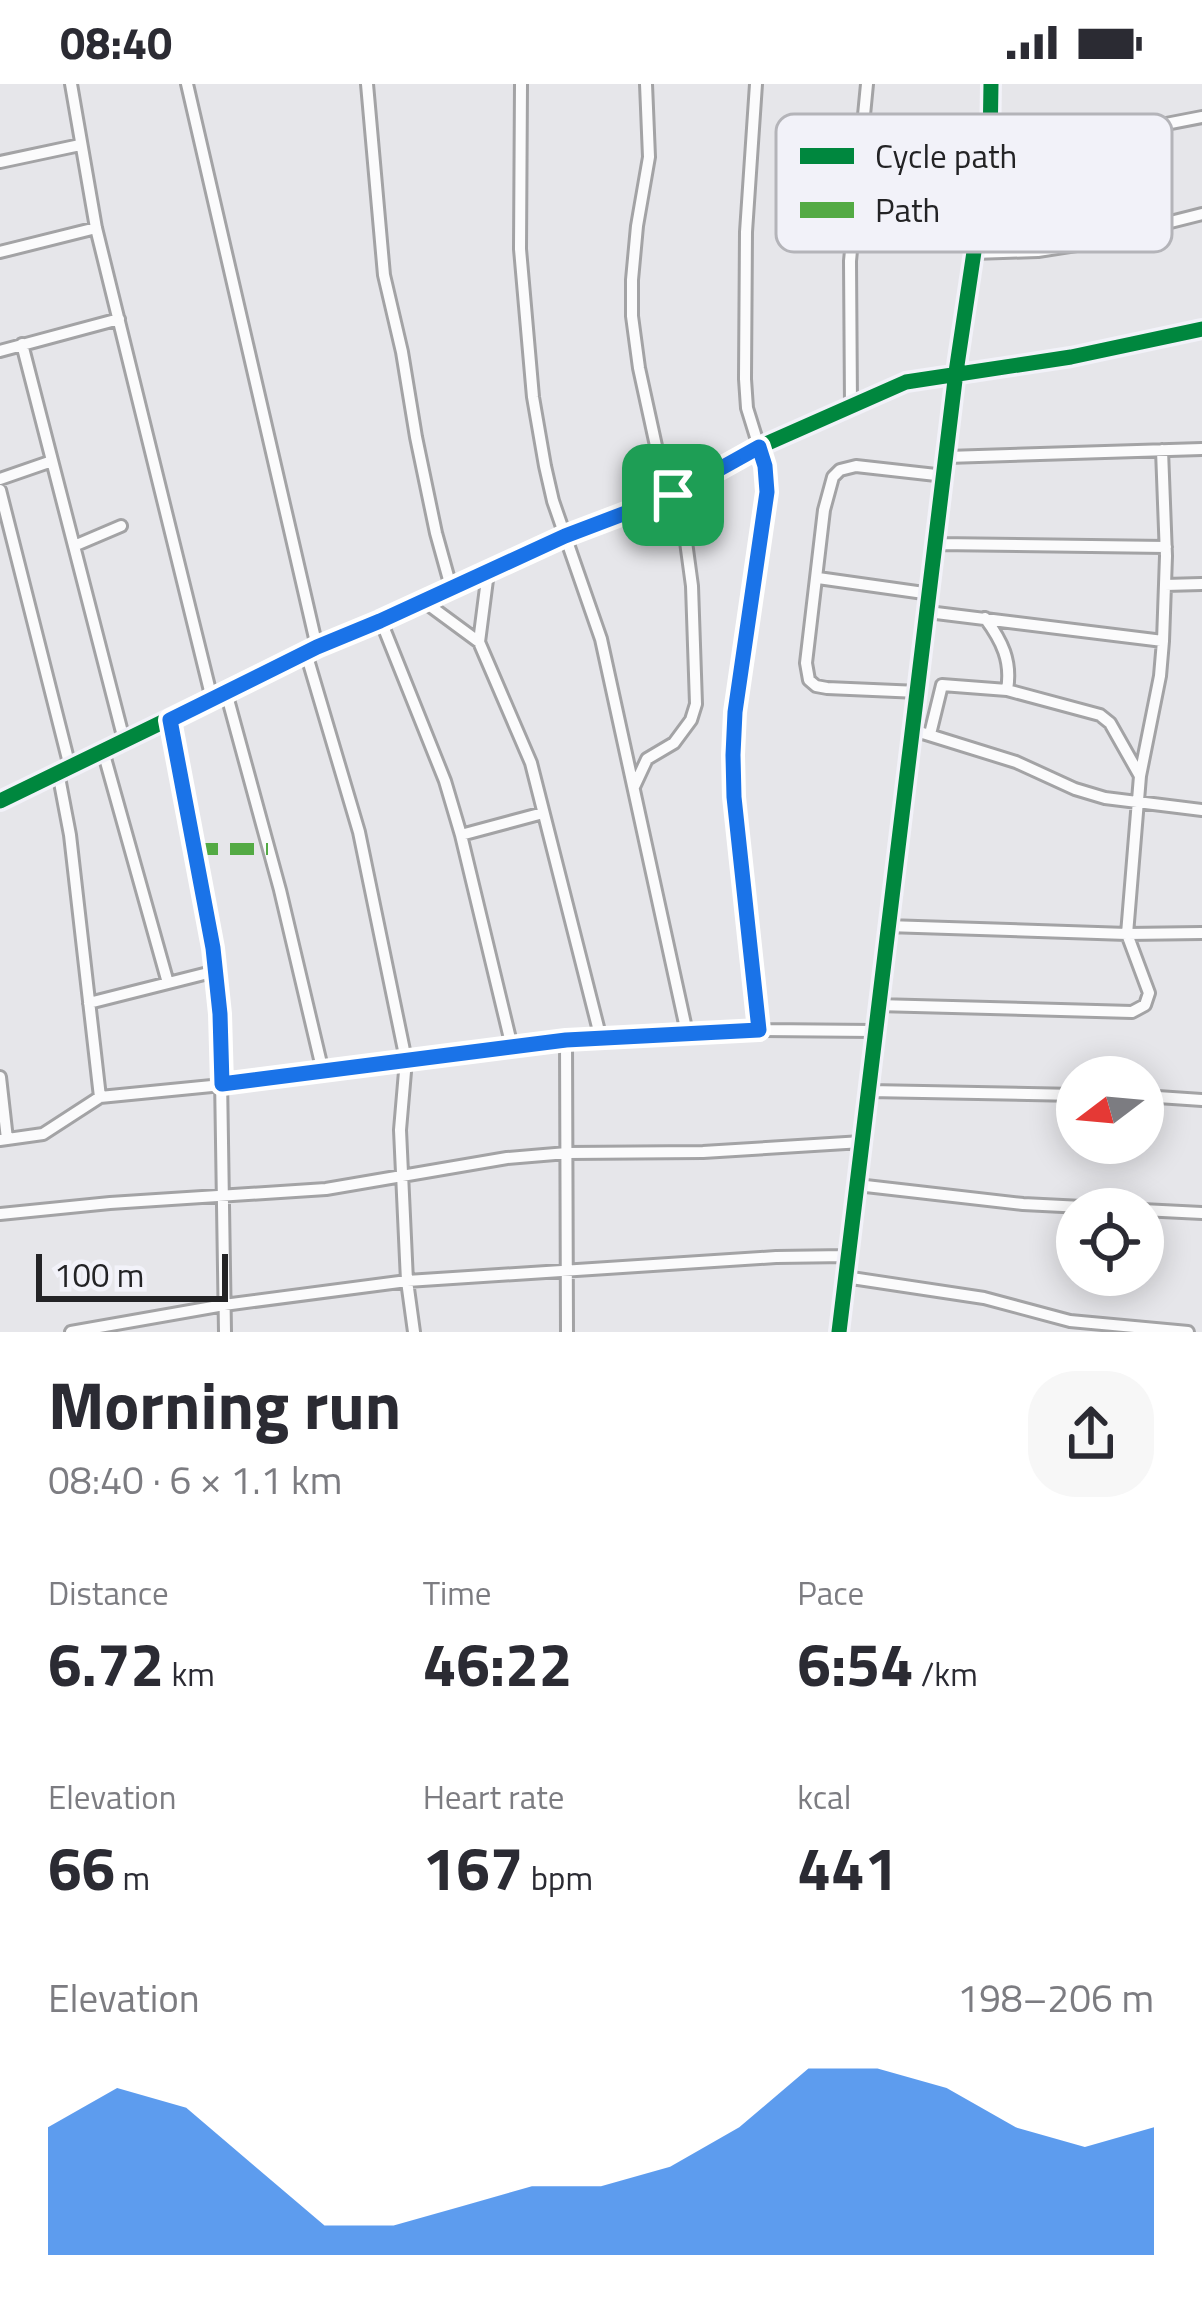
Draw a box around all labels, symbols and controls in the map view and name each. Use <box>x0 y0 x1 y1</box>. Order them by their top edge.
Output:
text: 08:40 <box>60 8 172 76</box>
legend <box>776 114 1172 252</box>
text: Cycle path <box>875 131 1017 181</box>
text: Path <box>875 185 940 235</box>
pin <box>622 444 724 546</box>
icon: arrive <box>640 462 706 528</box>
north arrow <box>1056 1056 1164 1164</box>
map controls <box>1056 1056 1164 1296</box>
button: locate <box>1056 1188 1164 1296</box>
scale bar <box>36 1248 228 1301</box>
text: 100 m <box>54 1250 144 1300</box>
text: Morning run <box>48 1354 401 1455</box>
button: share <box>1028 1371 1154 1497</box>
text: 08:40 · 6 × 1.1 km <box>48 1450 342 1509</box>
text: Distance <box>48 1568 169 1618</box>
text: Time <box>423 1568 492 1618</box>
text: Pace <box>797 1568 864 1618</box>
text: 6.72 <box>48 1618 164 1709</box>
text: 46:22 <box>423 1618 572 1709</box>
text: 6:54 <box>797 1618 914 1709</box>
text: km <box>164 1649 215 1699</box>
text: /km <box>914 1649 978 1699</box>
text: Elevation <box>48 1772 176 1822</box>
text: Heart rate <box>423 1772 564 1822</box>
text: kcal <box>797 1772 851 1822</box>
text: 66 <box>48 1822 115 1913</box>
text: 167 <box>423 1822 523 1913</box>
text: 441 <box>797 1822 898 1913</box>
text: m <box>115 1853 150 1903</box>
text: bpm <box>523 1853 593 1903</box>
text: Elevation <box>48 1968 200 2027</box>
text: 198–206 m <box>957 1968 1154 2027</box>

